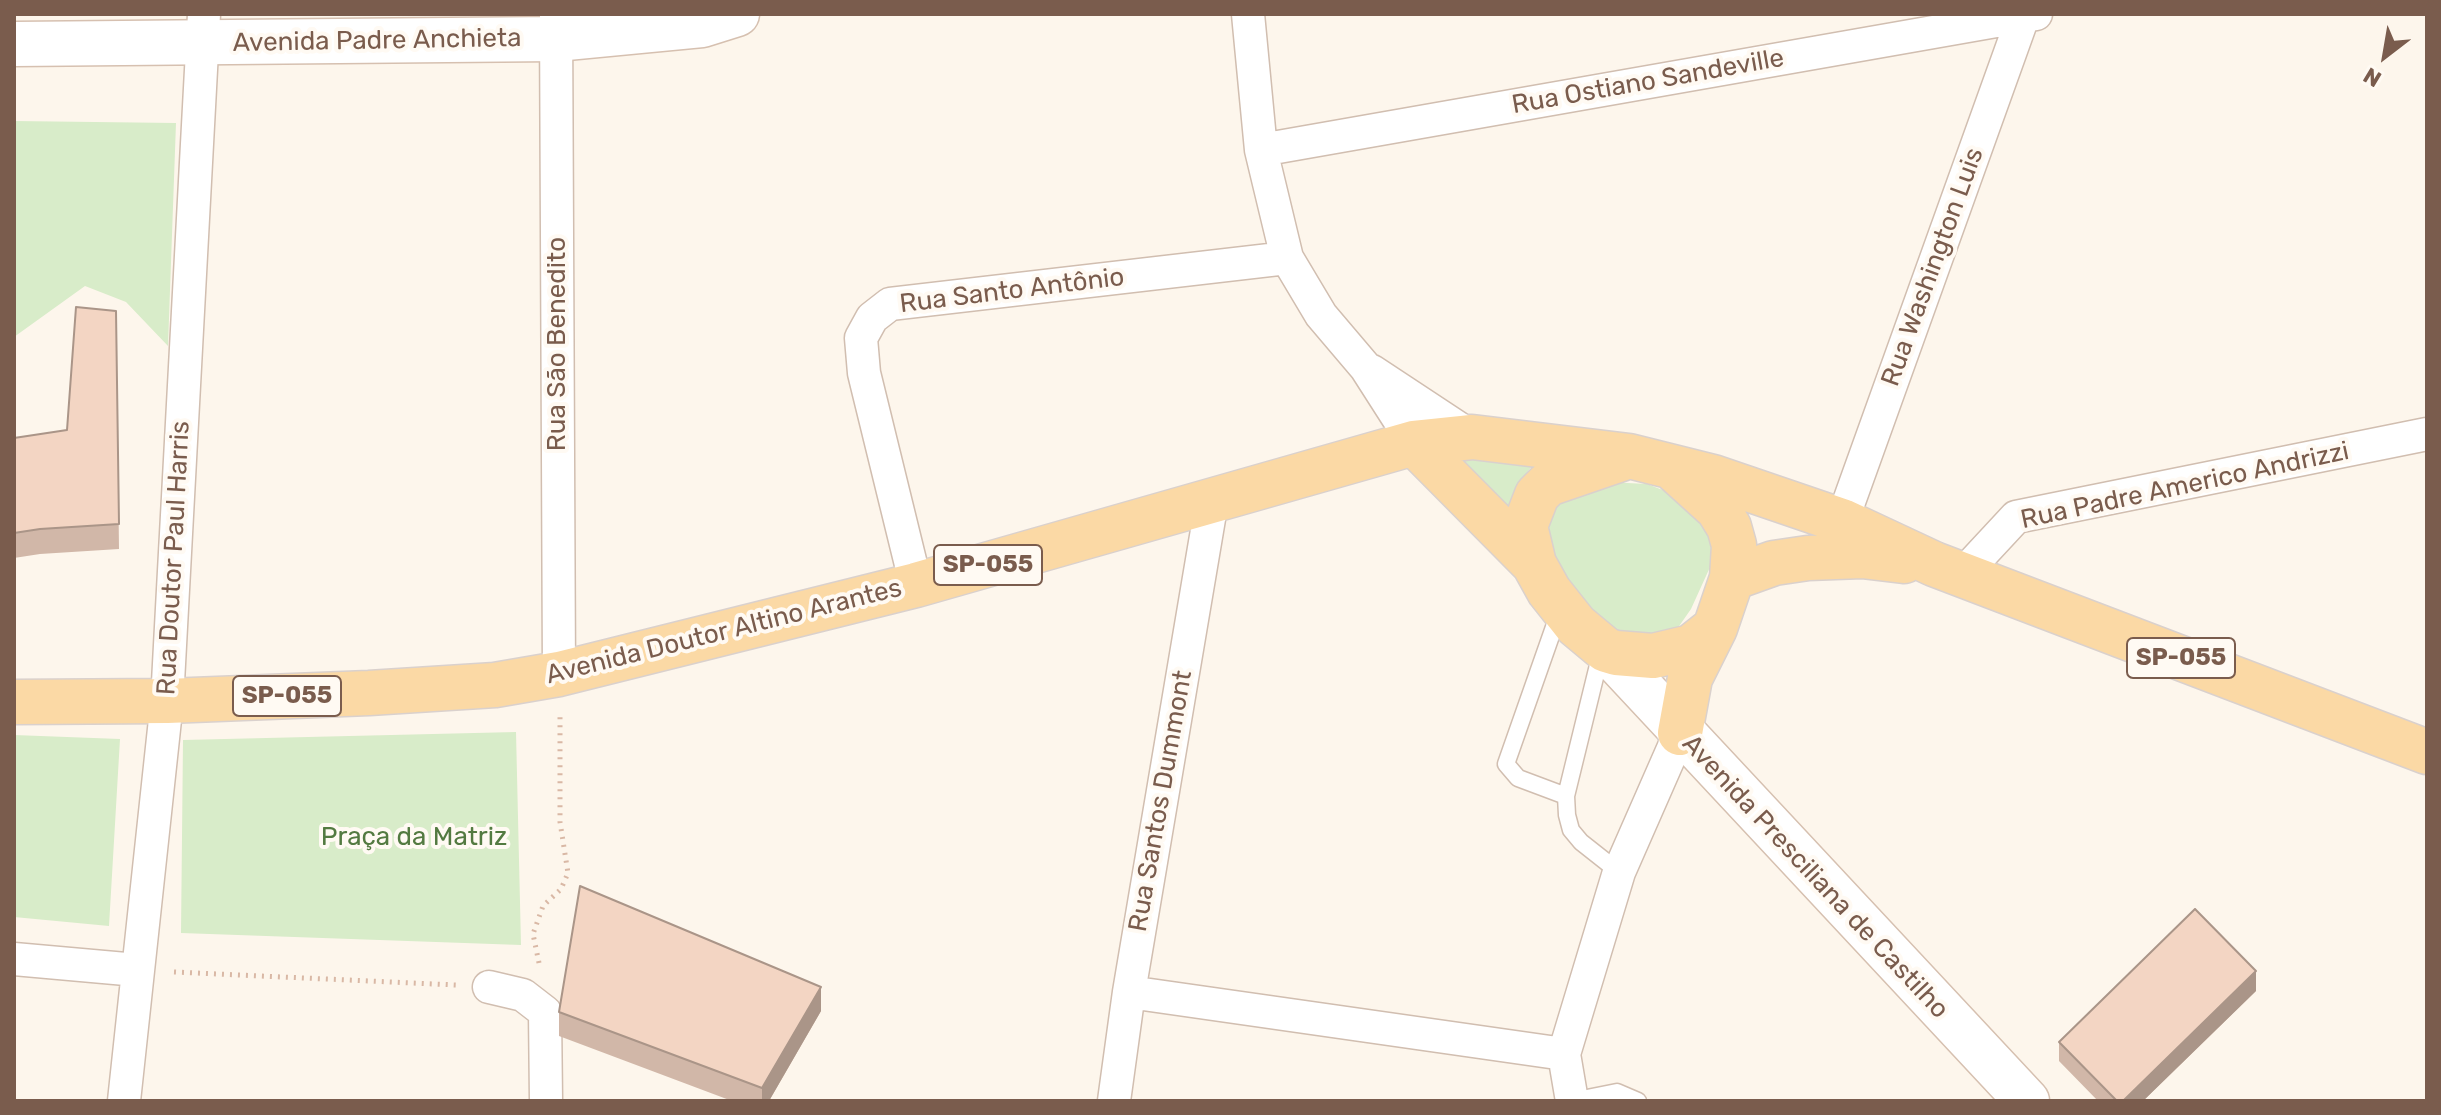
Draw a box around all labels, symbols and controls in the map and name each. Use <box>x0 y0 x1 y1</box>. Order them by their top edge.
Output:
north arrow <box>2345 16 2425 96</box>
street label: Avenida Padre Anchieta <box>232 23 522 59</box>
street label: Rua Ostiano Sandeville <box>1509 43 1787 121</box>
text: N <box>2359 61 2386 93</box>
street label: Rua Washington Luis <box>1875 144 1991 390</box>
street label: Rua São Benedito <box>541 237 573 451</box>
street label: Rua Santo Antônio <box>898 262 1126 320</box>
street label: Rua Doutor Paul Harris <box>151 420 197 696</box>
street label: Rua Padre Americo Andrizzi <box>2018 436 2352 536</box>
road number: SP-055 <box>934 545 1042 585</box>
street label: Avenida Doutor Altino Arantes <box>543 573 905 691</box>
road number: SP-055 <box>2127 638 2235 678</box>
street label: Rua Santos Dummont <box>1123 668 1199 934</box>
road number: SP-055 <box>233 676 341 716</box>
street label: Avenida Presciliana de Castilho <box>1675 729 1955 1025</box>
park label: Praça da Matriz <box>321 821 507 853</box>

